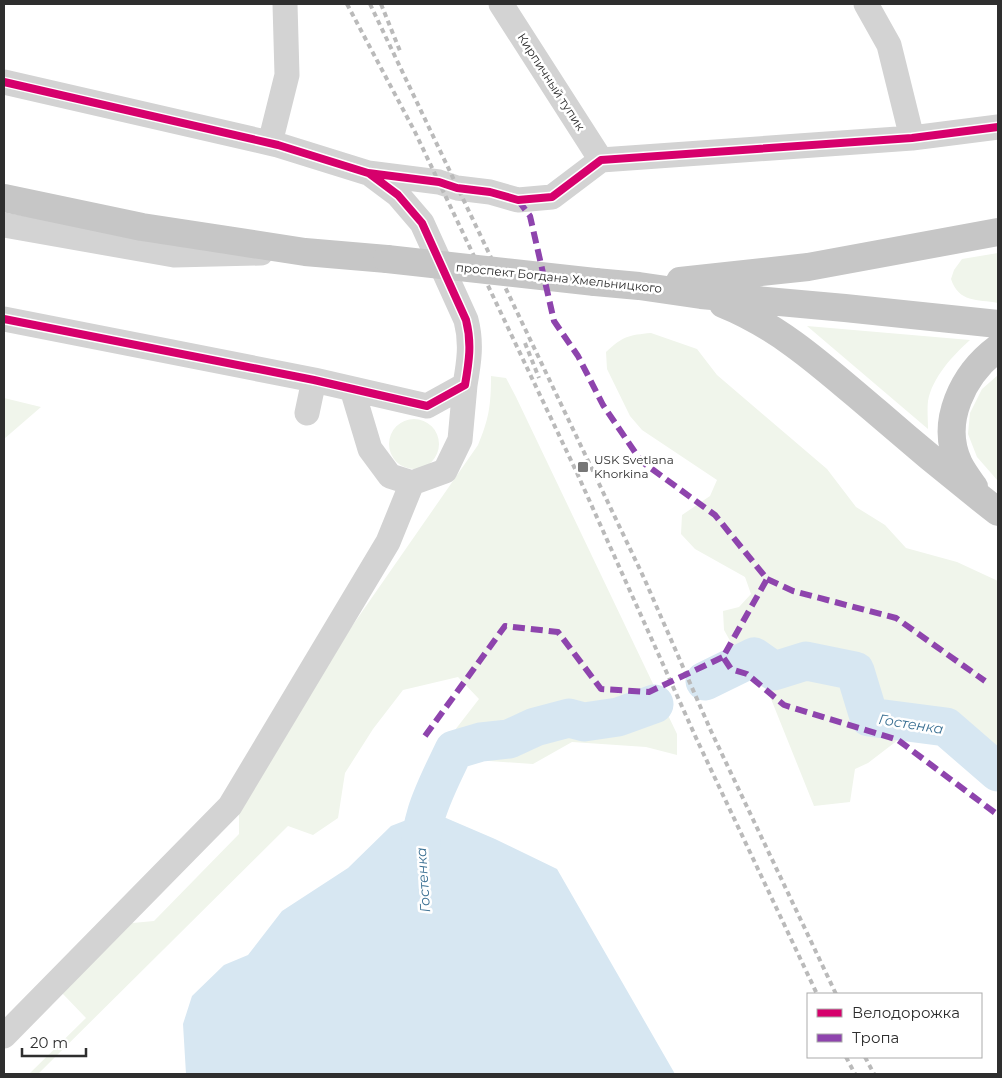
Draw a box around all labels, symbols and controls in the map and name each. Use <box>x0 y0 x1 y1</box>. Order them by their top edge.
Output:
street label: Кирпичный тупик <box>514 30 588 133</box>
street label: проспект Богдана Хмельницкого <box>455 259 663 296</box>
place label: USK Svetlana Khorkina <box>594 452 674 481</box>
marker: USK Svetlana Khorkina <box>576 460 590 474</box>
water label: Гостенка <box>877 710 945 738</box>
water label: Гостенка <box>412 847 434 913</box>
legend <box>807 993 982 1058</box>
text: Велодорожка <box>852 1003 960 1022</box>
scale bar <box>22 1026 86 1058</box>
text: Тропа <box>852 1028 899 1047</box>
text: 20 m <box>30 1033 68 1052</box>

